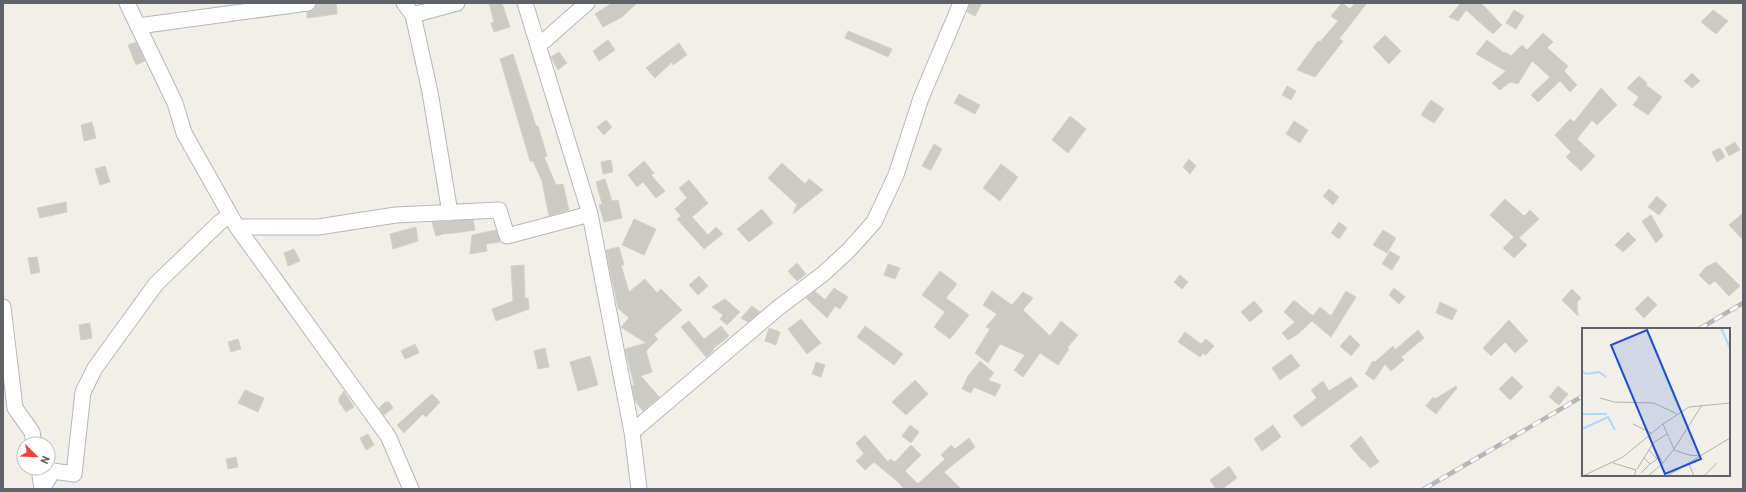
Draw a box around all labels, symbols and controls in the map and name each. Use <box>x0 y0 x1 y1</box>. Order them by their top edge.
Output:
inset map <box>1582 328 1730 476</box>
north arrow <box>16 436 56 476</box>
text: N <box>38 454 53 466</box>

